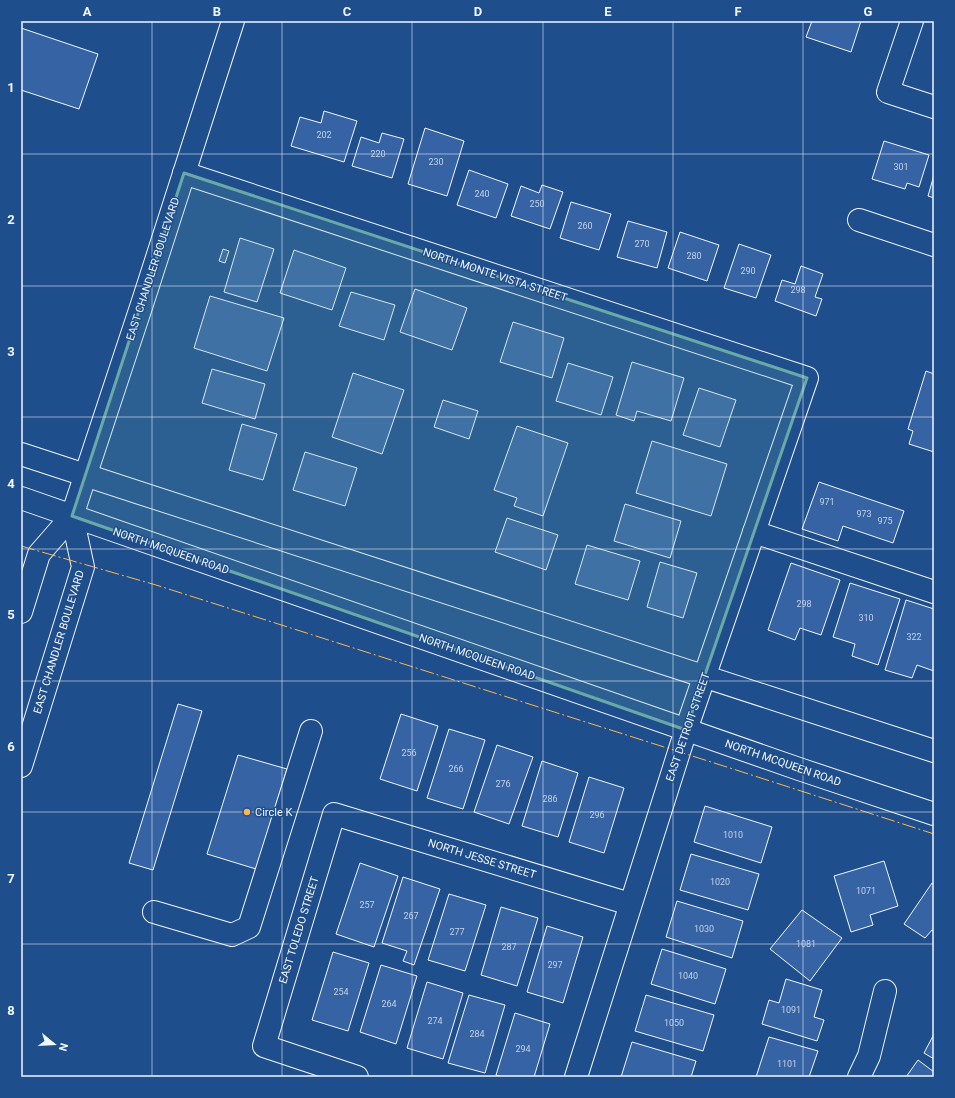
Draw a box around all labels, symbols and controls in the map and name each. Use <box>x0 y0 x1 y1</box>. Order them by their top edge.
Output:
text: A <box>83 4 92 19</box>
text: B <box>213 4 221 19</box>
text: C <box>343 4 352 19</box>
text: D <box>474 4 482 19</box>
text: E <box>604 4 612 19</box>
text: F <box>734 4 742 19</box>
text: G <box>864 4 873 19</box>
text: 1 <box>7 80 15 95</box>
house number: 202 <box>316 130 332 140</box>
house number: 220 <box>370 149 386 159</box>
house number: 230 <box>428 157 444 167</box>
house number: 301 <box>893 162 909 172</box>
house number: 240 <box>474 189 490 199</box>
street label: EAST CHANDLER BOULEVARD <box>124 196 182 342</box>
house number: 250 <box>529 199 545 209</box>
text: 2 <box>7 212 15 227</box>
house number: 260 <box>577 221 593 231</box>
house number: 270 <box>634 239 650 249</box>
street label: NORTH MONTE VISTA STREET <box>421 245 569 305</box>
house number: 280 <box>686 251 702 261</box>
house number: 290 <box>740 266 756 276</box>
house number: 298 <box>790 285 806 295</box>
text: 3 <box>7 344 15 359</box>
text: 4 <box>7 476 15 491</box>
house number: 971 <box>819 497 835 507</box>
house number: 973 <box>856 509 872 519</box>
house number: 975 <box>877 516 893 526</box>
street label: NORTH MCQUEEN ROAD <box>111 525 231 577</box>
street label: EAST CHANDLER BOULEVARD <box>31 569 87 715</box>
house number: 298 <box>796 599 812 609</box>
text: 5 <box>7 607 15 622</box>
house number: 310 <box>858 613 874 623</box>
street label: NORTH MCQUEEN ROAD <box>417 631 537 683</box>
house number: 322 <box>906 632 922 642</box>
street label: EAST DETROIT STREET <box>663 670 713 783</box>
street label: NORTH MCQUEEN ROAD <box>723 737 843 789</box>
text: 6 <box>7 739 15 754</box>
house number: 256 <box>401 748 417 758</box>
house number: 266 <box>448 764 464 774</box>
house number: 276 <box>495 779 511 789</box>
house number: 286 <box>542 794 558 804</box>
place label: Circle K <box>255 806 292 819</box>
marker: Circle K <box>242 807 252 817</box>
house number: 296 <box>589 810 605 820</box>
house number: 1010 <box>723 830 743 840</box>
street label: NORTH JESSE STREET <box>426 836 538 882</box>
text: 7 <box>7 871 15 886</box>
street label: EAST TOLEDO STREET <box>276 874 322 985</box>
house number: 1020 <box>710 877 730 887</box>
house number: 1071 <box>856 886 876 896</box>
house number: 257 <box>359 900 375 910</box>
house number: 267 <box>403 911 419 921</box>
house number: 1030 <box>694 924 714 934</box>
house number: 277 <box>449 927 465 937</box>
house number: 1081 <box>796 939 816 949</box>
house number: 287 <box>501 942 517 952</box>
house number: 297 <box>547 960 563 970</box>
house number: 1040 <box>678 971 698 981</box>
house number: 254 <box>333 987 349 997</box>
house number: 264 <box>381 999 397 1009</box>
text: 8 <box>7 1003 15 1018</box>
house number: 1091 <box>781 1005 801 1015</box>
house number: 274 <box>427 1016 443 1026</box>
house number: 1050 <box>664 1018 684 1028</box>
north arrow <box>34 1024 74 1064</box>
house number: 284 <box>469 1029 485 1039</box>
text: N <box>56 1041 70 1053</box>
house number: 294 <box>515 1044 531 1054</box>
house number: 1101 <box>777 1059 797 1069</box>

